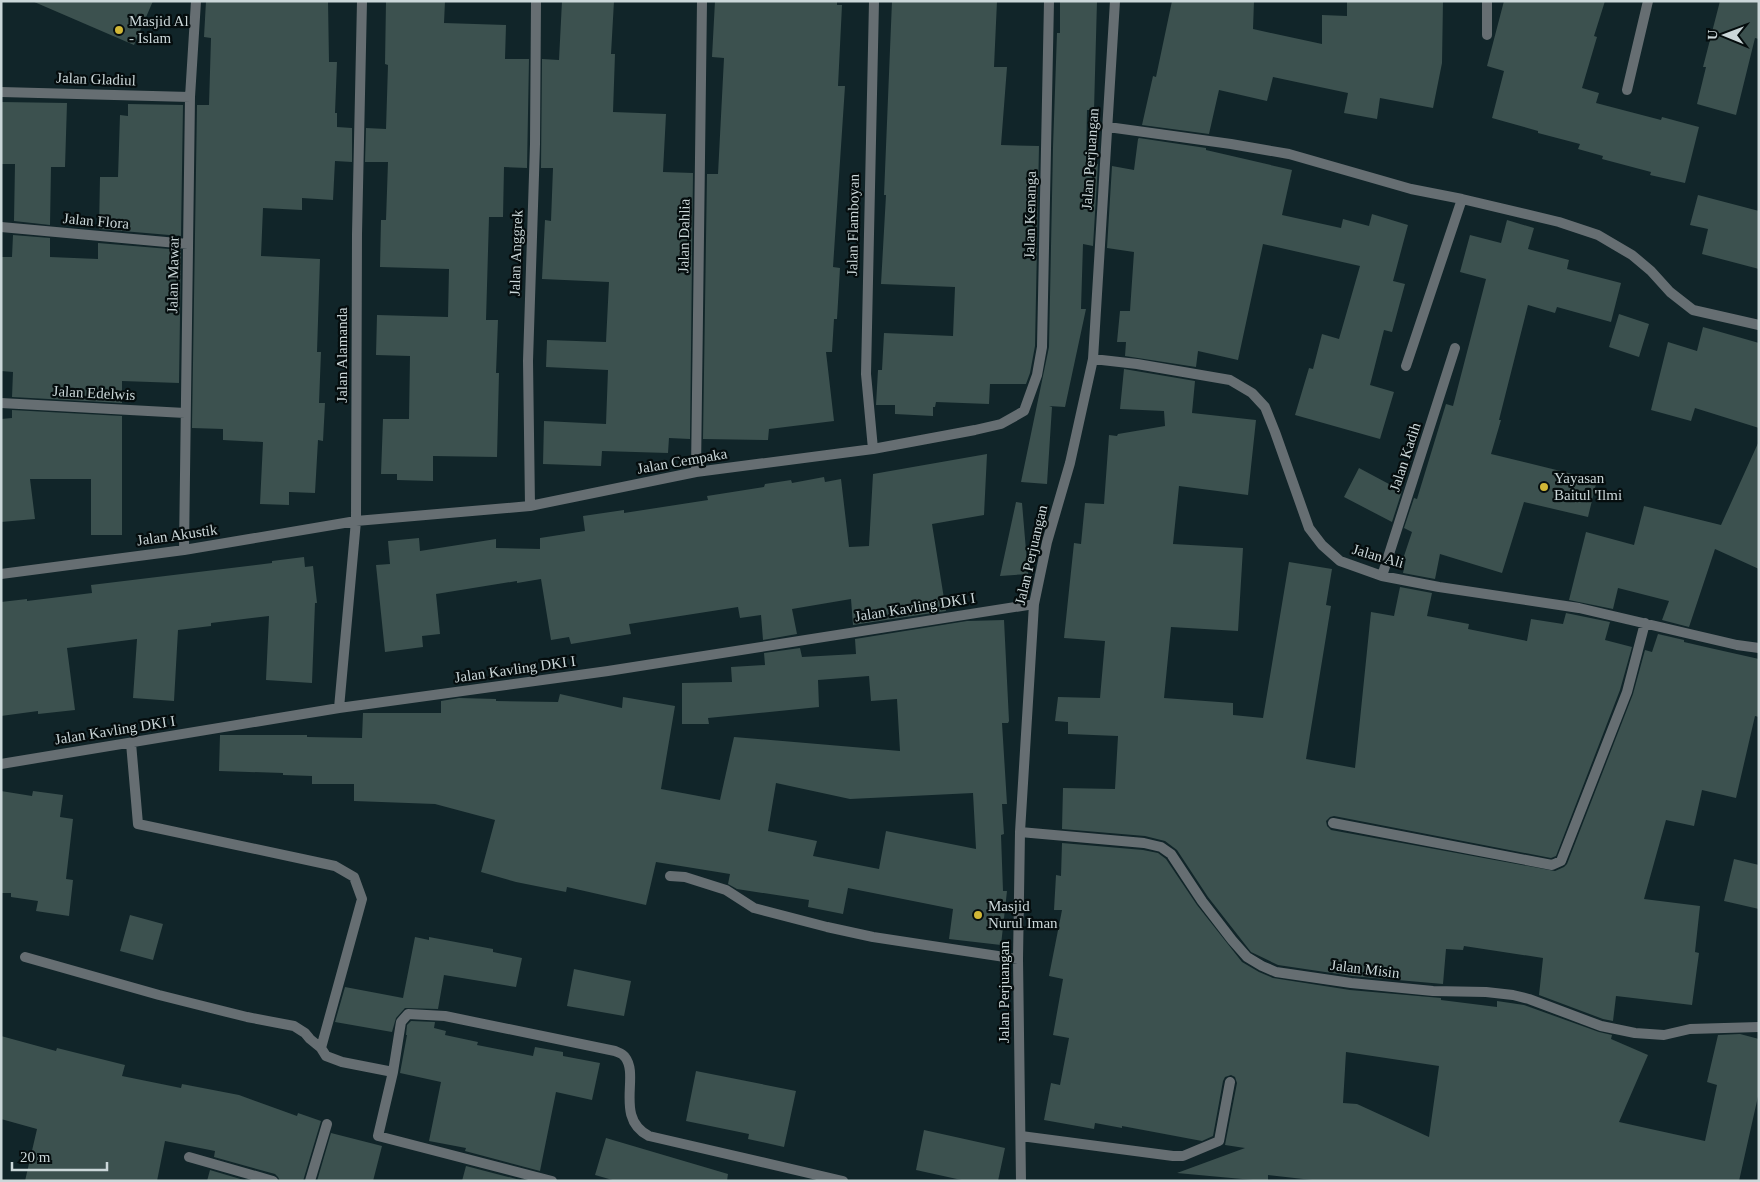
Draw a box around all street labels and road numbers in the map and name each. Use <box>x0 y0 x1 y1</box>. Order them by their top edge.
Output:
street label: Jalan Gladiul <box>56 70 136 88</box>
street label: Jalan Perjuangan <box>1078 107 1102 210</box>
street label: Jalan Kenanga <box>1021 171 1039 259</box>
street label: Jalan Flamboyan <box>844 173 862 276</box>
street label: Jalan Dahlia <box>675 198 693 273</box>
street label: Jalan Anggrek <box>507 209 526 296</box>
street label: Jalan Flora <box>62 210 130 232</box>
street label: Jalan Mawar <box>164 236 182 314</box>
street label: Jalan Alamanda <box>334 307 350 403</box>
street label: Jalan Edelwis <box>52 383 136 403</box>
street label: Jalan Kadih <box>1386 420 1424 493</box>
street label: Jalan Cempaka <box>636 445 729 477</box>
street label: Jalan Perjuangan <box>1012 503 1050 607</box>
street label: Jalan Akustik <box>136 521 219 549</box>
street label: Jalan Ali <box>1350 541 1406 571</box>
street label: Jalan Kavling DKI I <box>853 590 977 624</box>
street label: Jalan Kavling DKI I <box>453 653 577 685</box>
street label: Jalan Kavling DKI I <box>53 713 177 747</box>
street label: Jalan Perjuangan <box>996 940 1012 1043</box>
street label: Jalan Misin <box>1329 957 1401 981</box>

